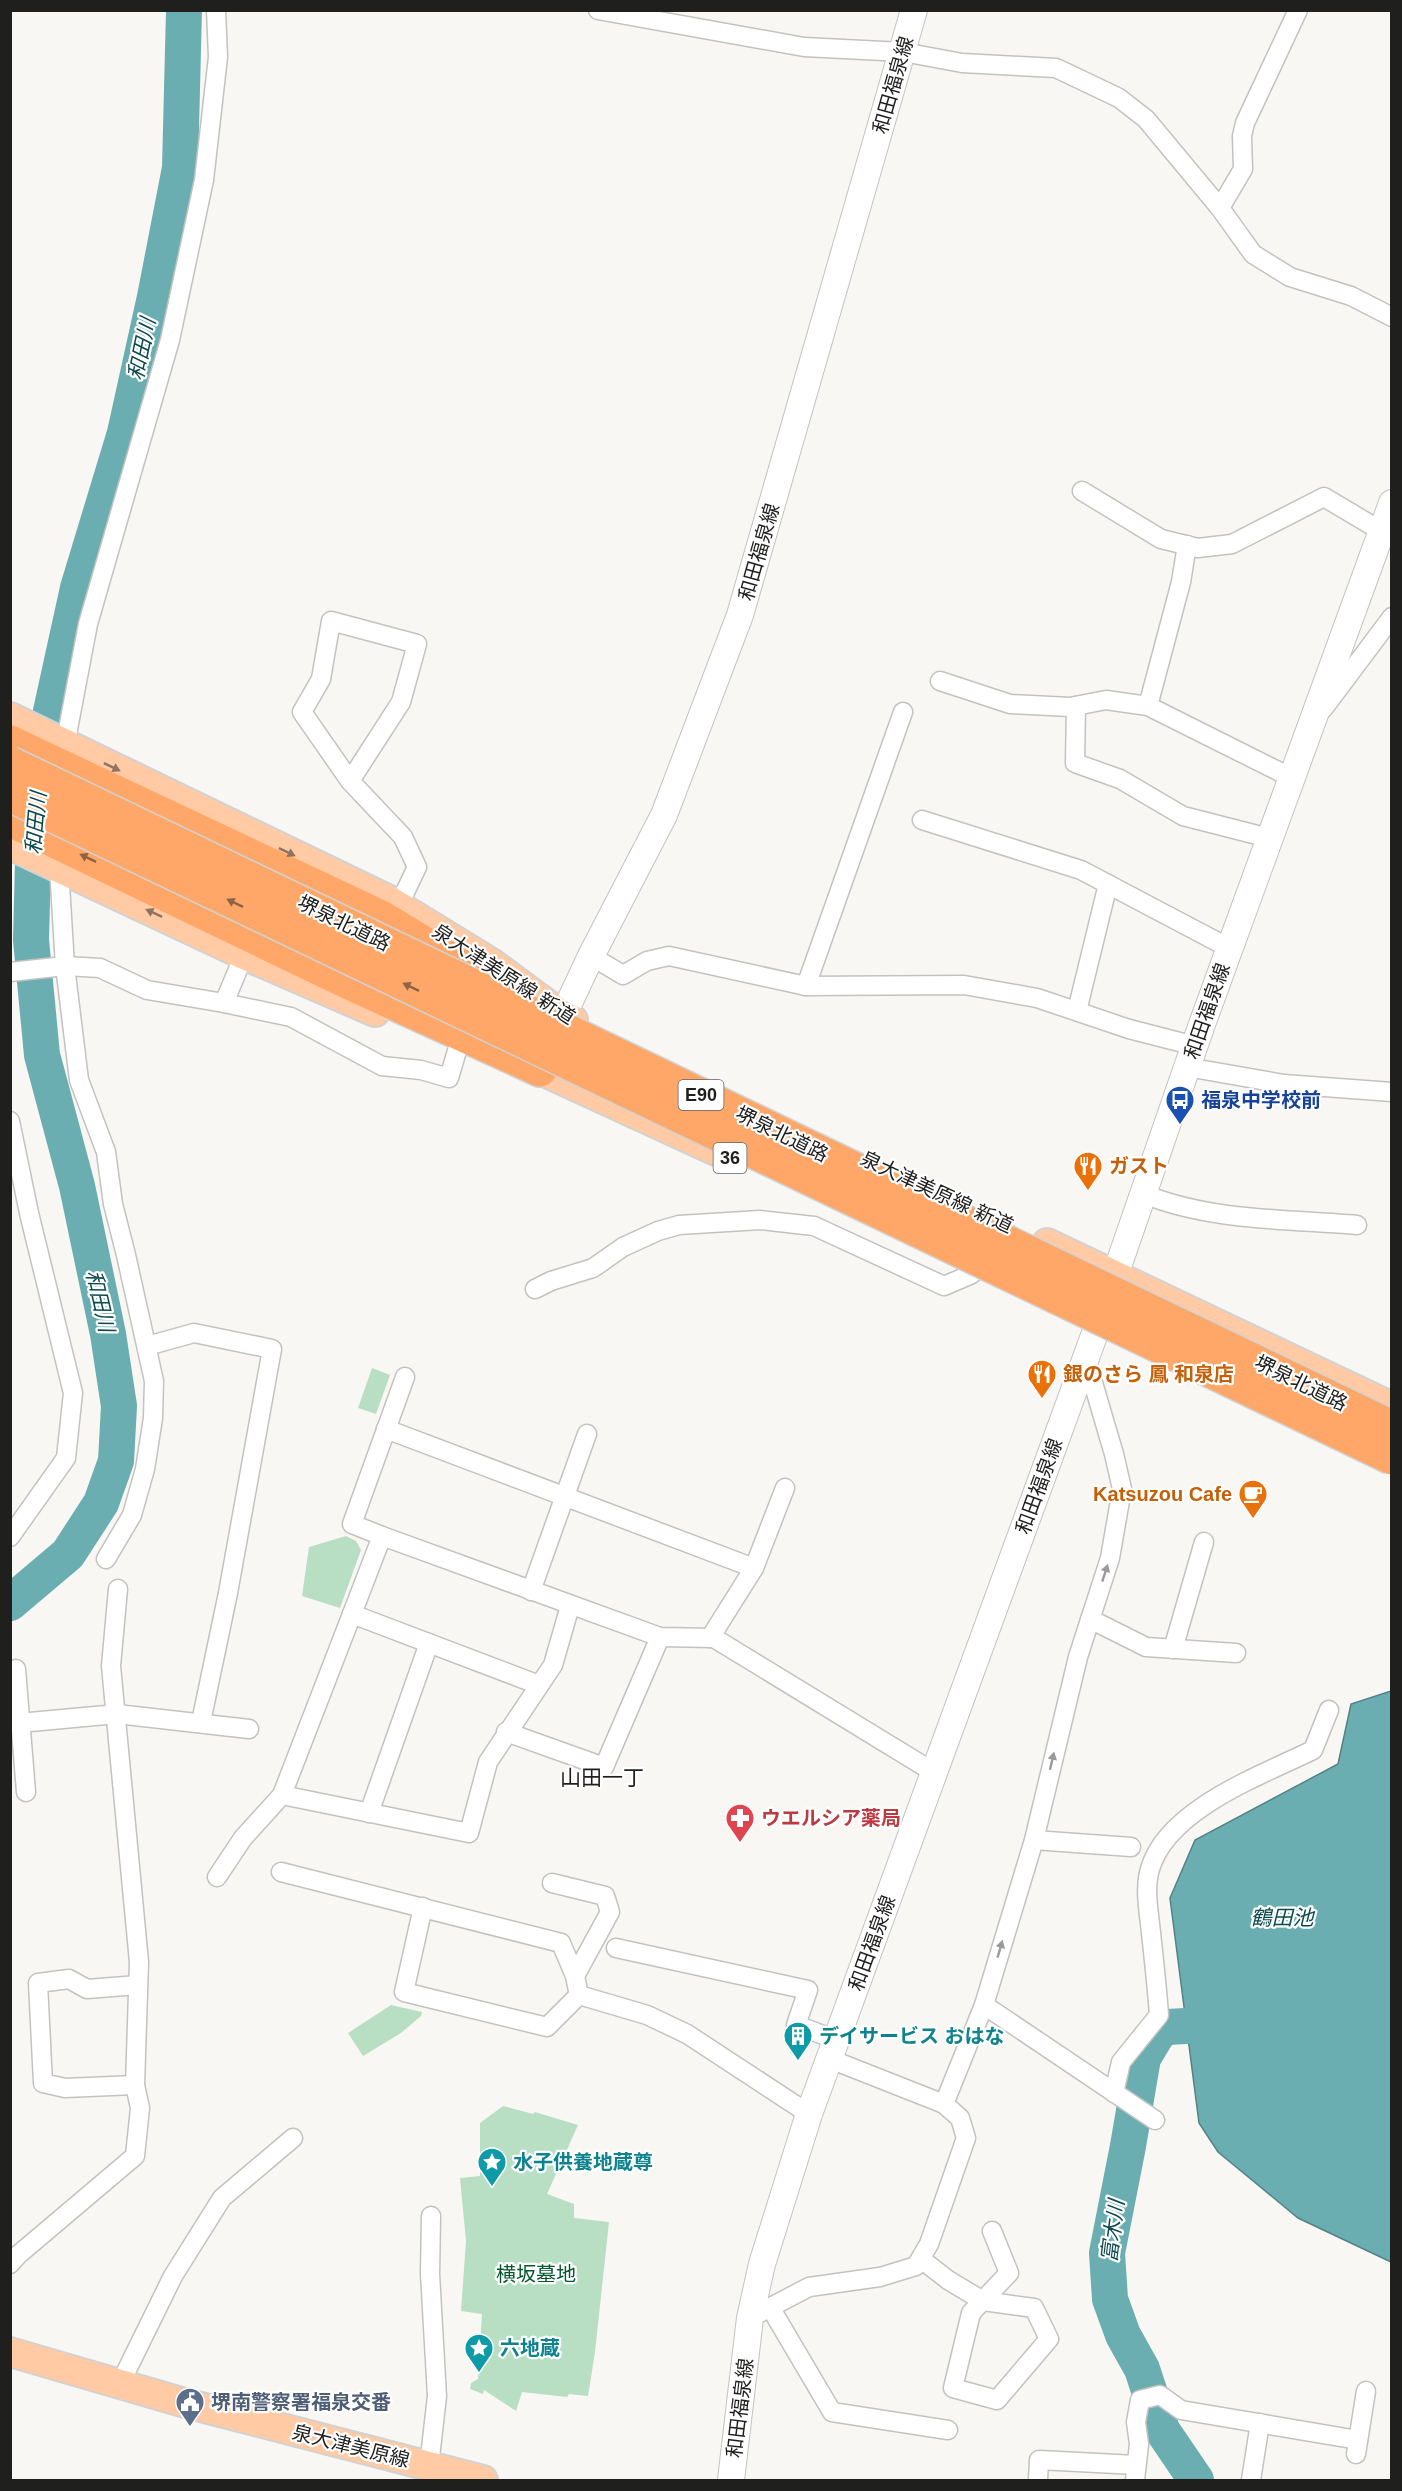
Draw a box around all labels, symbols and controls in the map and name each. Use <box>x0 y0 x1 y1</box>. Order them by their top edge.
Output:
street label: 和田福泉線 <box>869 34 917 136</box>
water label: 和田川 <box>124 314 160 382</box>
street label: 和田福泉線 <box>735 501 783 603</box>
one-way arrow <box>103 763 120 772</box>
water label: 和田川 <box>21 789 50 855</box>
one-way arrow <box>279 847 296 856</box>
one-way arrow <box>80 853 97 862</box>
street label: 堺泉北道路 <box>294 891 394 955</box>
one-way arrow <box>227 898 244 908</box>
one-way arrow <box>145 908 162 917</box>
street label: 泉大津美原線 新道 <box>429 920 579 1028</box>
street label: 和田福泉線 <box>1180 960 1234 1062</box>
one-way arrow <box>403 983 420 992</box>
road number: E90 <box>678 1080 724 1110</box>
bus stop icon: 福泉中学校前 <box>1164 1084 1196 1126</box>
place label: 福泉中学校前 <box>1201 1089 1321 1111</box>
street label: 堺泉北道路 <box>732 1102 832 1166</box>
road number: 36 <box>714 1143 746 1173</box>
street label: 泉大津美原線 新道 <box>857 1147 1017 1237</box>
restaurant icon: ガスト <box>1072 1150 1104 1192</box>
place label: ガスト <box>1109 1155 1169 1177</box>
water label: 和田川 <box>82 1268 119 1336</box>
street label: 堺泉北道路 <box>1251 1351 1351 1415</box>
restaurant icon: 銀のさら 鳳 和泉店 <box>1026 1358 1058 1400</box>
place label: 銀のさら 鳳 和泉店 <box>1063 1363 1234 1385</box>
street label: 和田福泉線 <box>1012 1435 1066 1537</box>
cafe icon: Katsuzou Cafe <box>1237 1478 1269 1520</box>
place label: Katsuzou Cafe <box>1093 1483 1232 1505</box>
one-way arrow <box>1101 1564 1110 1582</box>
one-way arrow <box>1048 1752 1058 1770</box>
district label: 山田一丁 <box>560 1766 644 1789</box>
pharmacy icon: ウエルシア薬局 <box>724 1802 756 1844</box>
place label: ウエルシア薬局 <box>761 1807 901 1829</box>
street label: 和田福泉線 <box>845 1892 899 1994</box>
water label: 鶴田池 <box>1251 1906 1315 1929</box>
one-way arrow <box>996 1940 1005 1958</box>
building icon: デイサービス おはな <box>782 2020 814 2062</box>
place label: デイサービス おはな <box>819 2025 1005 2047</box>
place icon: 水子供養地蔵尊 <box>476 2146 508 2188</box>
place label: 水子供養地蔵尊 <box>513 2151 653 2173</box>
water label: 富木川 <box>1097 2196 1128 2264</box>
park label: 横坂墓地 <box>496 2263 576 2285</box>
place icon: 六地蔵 <box>463 2332 495 2374</box>
place label: 六地蔵 <box>500 2337 560 2359</box>
street label: 和田福泉線 <box>723 2357 757 2459</box>
public building icon: 堺南警察署福泉交番 <box>174 2386 206 2428</box>
place label: 堺南警察署福泉交番 <box>211 2391 391 2413</box>
street label: 泉大津美原線 <box>290 2421 412 2471</box>

